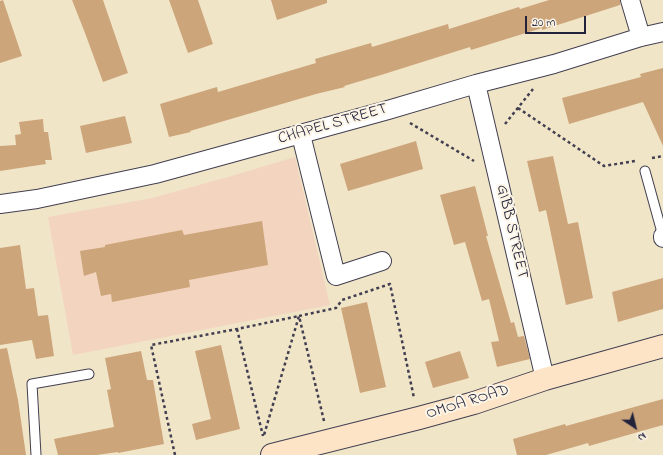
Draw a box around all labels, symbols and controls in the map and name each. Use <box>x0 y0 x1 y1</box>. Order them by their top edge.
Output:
scale bar <box>527 8 588 34</box>
text: 20 m <box>532 14 555 32</box>
street label: CHAPEL STREET <box>276 100 390 150</box>
street label: GIBB STREET <box>491 183 531 281</box>
street label: OMOA ROAD <box>424 381 512 425</box>
north arrow <box>615 407 655 447</box>
text: N <box>634 428 650 446</box>

